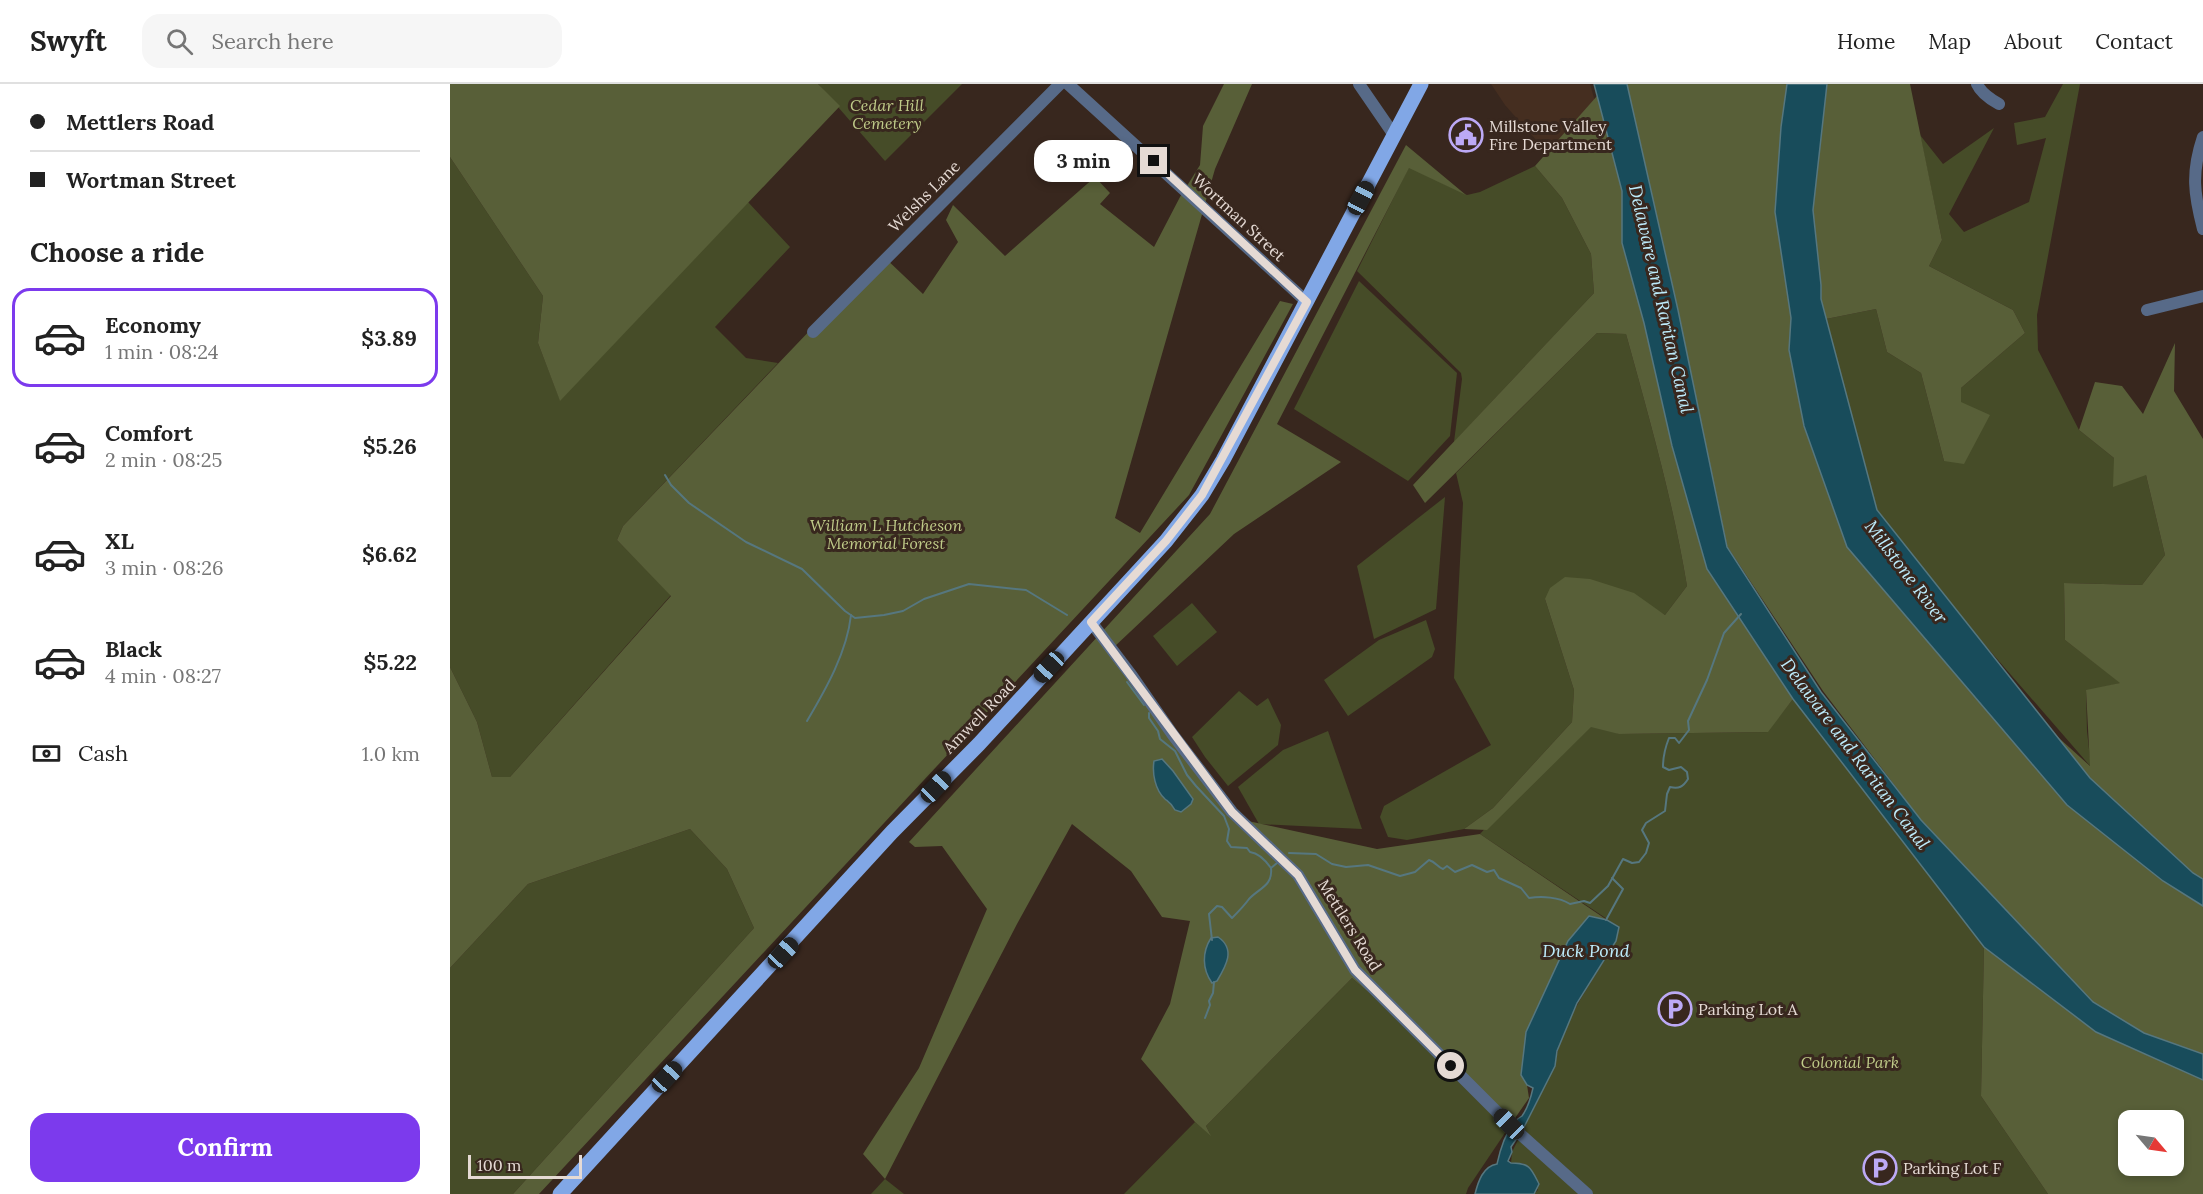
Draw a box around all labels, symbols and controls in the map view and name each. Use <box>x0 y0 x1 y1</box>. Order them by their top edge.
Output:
search box <box>142 14 562 68</box>
text: Swyft <box>30 23 106 59</box>
icon: search <box>163 25 196 58</box>
text: Search here <box>211 27 334 55</box>
text: Home <box>1837 28 1895 55</box>
text: Map <box>1928 28 1971 55</box>
text: About <box>2004 28 2062 55</box>
text: Contact <box>2095 28 2173 55</box>
park label: Cedar Hill Cemetery <box>850 95 925 133</box>
text: Mettlers Road <box>66 108 214 136</box>
place label: Millstone Valley Fire Department <box>1489 116 1613 154</box>
public building icon: Millstone Valley Fire Department <box>1448 117 1484 153</box>
callout: 3 min <box>1034 140 1133 182</box>
route end <box>1140 147 1167 174</box>
text: 3 min <box>1056 148 1111 173</box>
street label: Welshs Lane <box>884 156 964 236</box>
text: Wortman Street <box>66 166 236 194</box>
street label: Wortman Street <box>1188 169 1290 266</box>
car <box>1345 178 1377 218</box>
water label: Delaware and Raritan Canal <box>1624 182 1699 415</box>
text: Choose a ride <box>30 235 204 269</box>
icon: car <box>33 311 87 365</box>
text: Economy <box>105 311 201 339</box>
text: $3.89 <box>361 324 417 352</box>
text: 1 min · 08:24 <box>105 339 219 364</box>
icon: car <box>33 419 87 473</box>
text: Comfort <box>105 419 193 447</box>
text: $5.26 <box>363 432 417 460</box>
text: 2 min · 08:25 <box>105 447 222 472</box>
park label: William L Hutcheson Memorial Forest <box>810 515 962 553</box>
water label: Millstone River <box>1860 515 1953 629</box>
icon: car <box>33 527 87 581</box>
text: XL <box>105 527 134 555</box>
text: $6.62 <box>362 540 417 568</box>
text: 3 min · 08:26 <box>105 555 224 580</box>
icon: car <box>33 635 87 689</box>
text: Black <box>105 635 162 663</box>
text: $5.22 <box>364 648 417 676</box>
car <box>1030 648 1068 686</box>
water label: Delaware and Raritan Canal <box>1776 653 1935 854</box>
text: 4 min · 08:27 <box>105 663 221 688</box>
street label: Amwell Road <box>938 674 1020 758</box>
icon: cash <box>30 737 63 770</box>
text: Cash <box>78 739 128 767</box>
text: 1.0 km <box>362 741 420 766</box>
car <box>917 768 955 806</box>
street label: Mettlers Road <box>1314 875 1386 975</box>
car <box>764 934 802 972</box>
water label: Duck Pond <box>1542 939 1630 962</box>
parking icon: Parking Lot A <box>1657 991 1693 1027</box>
place label: Parking Lot A <box>1698 999 1799 1019</box>
route start <box>1437 1052 1464 1079</box>
park label: Colonial Park <box>1801 1052 1899 1072</box>
car <box>648 1058 686 1096</box>
car <box>1490 1105 1528 1143</box>
north arrow <box>2118 1110 2184 1176</box>
map controls <box>2118 1110 2184 1176</box>
button: Confirm <box>30 1113 420 1182</box>
parking icon: Parking Lot F <box>1862 1150 1898 1186</box>
scale bar <box>468 1152 582 1180</box>
text: 100 m <box>477 1155 521 1175</box>
place label: Parking Lot F <box>1903 1158 2002 1178</box>

